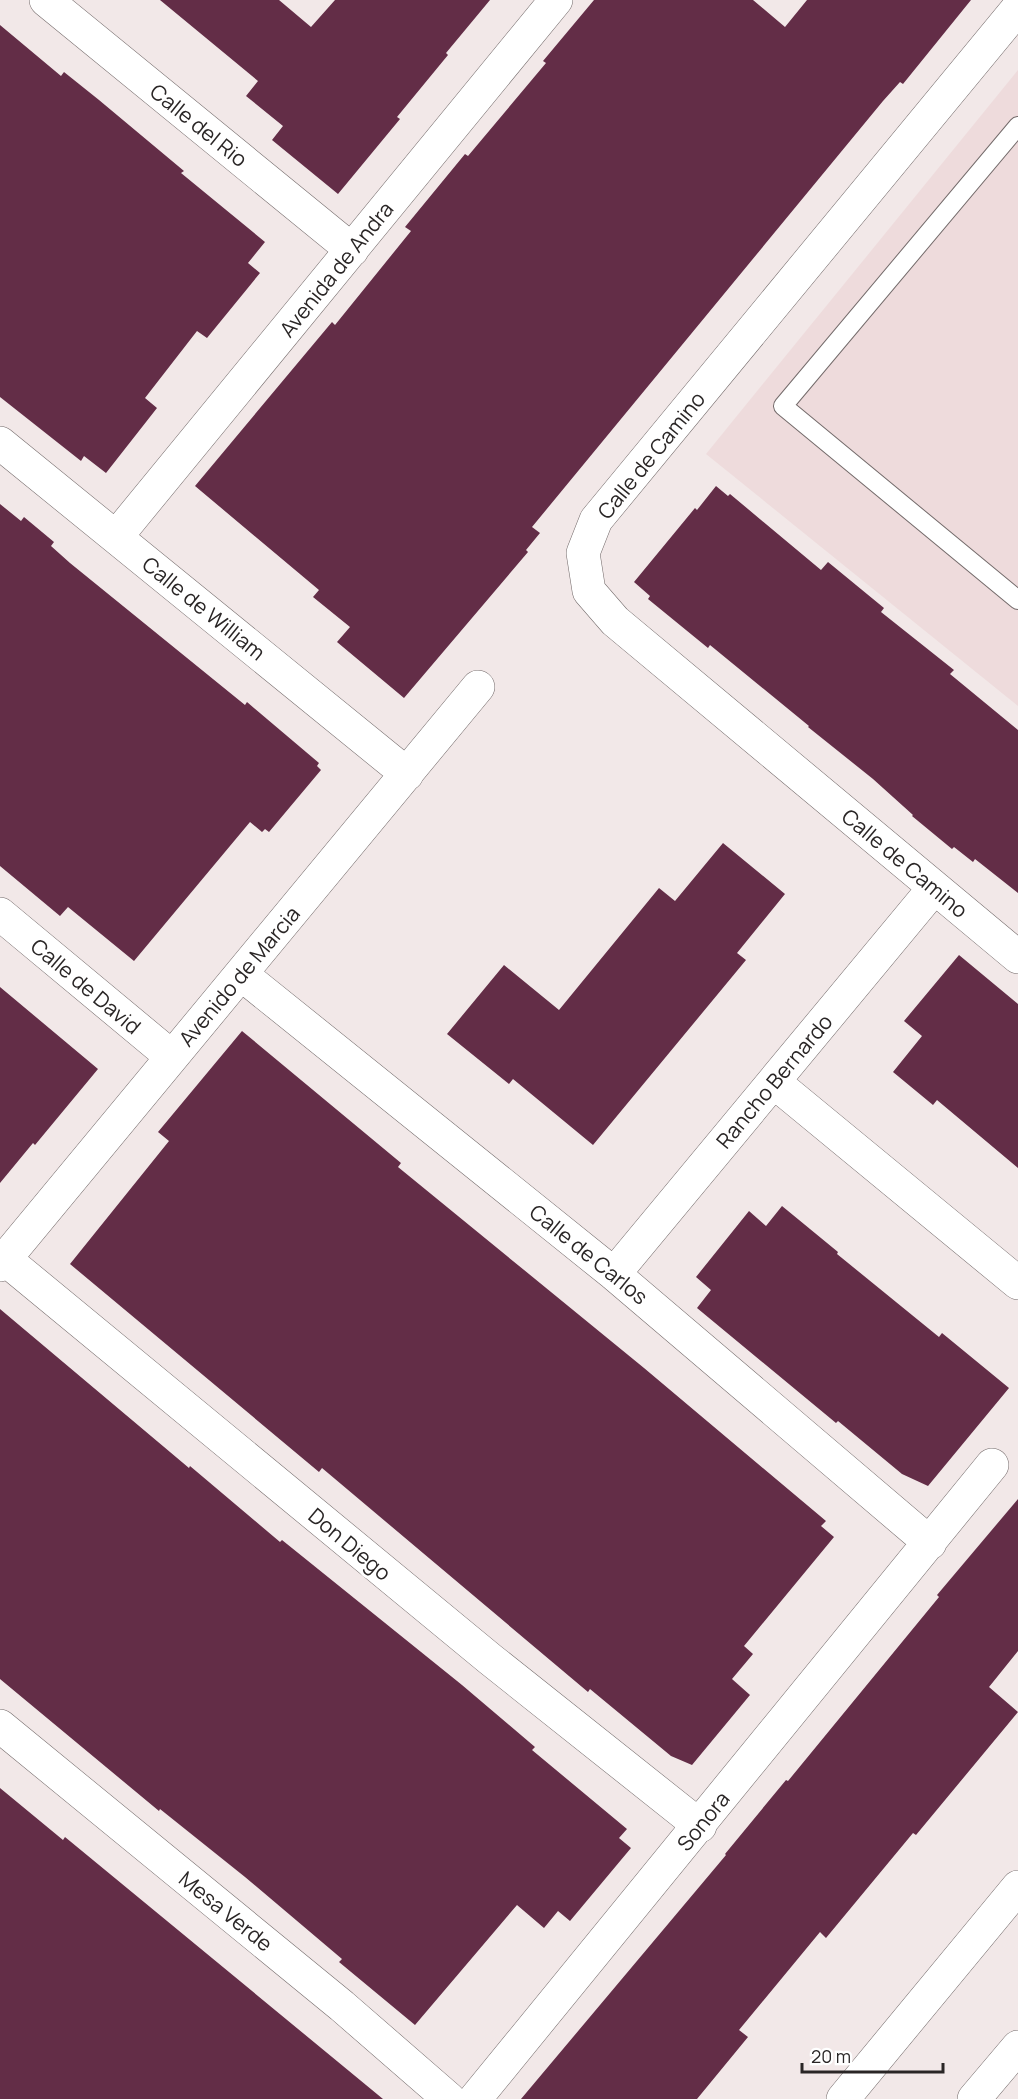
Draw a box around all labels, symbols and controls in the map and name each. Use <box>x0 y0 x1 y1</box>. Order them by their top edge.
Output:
street label: Calle del Rio <box>145 77 253 173</box>
street label: Avenida de Andra <box>273 196 399 342</box>
street label: Calle de Camino <box>591 386 711 524</box>
street label: Calle de William <box>137 550 271 666</box>
street label: Calle de Camino <box>836 802 974 924</box>
street label: Avenido de Marcia <box>172 900 306 1052</box>
street label: Calle de David <box>25 932 147 1040</box>
street label: Rancho Bernardo <box>710 1008 838 1154</box>
street label: Calle de Carlos <box>524 1198 654 1310</box>
street label: Don Diego <box>303 1501 397 1587</box>
street label: Sonora <box>670 1785 736 1857</box>
street label: Mesa Verde <box>173 1865 279 1957</box>
scale bar <box>802 2036 943 2074</box>
text: 20 m <box>811 2044 851 2068</box>

